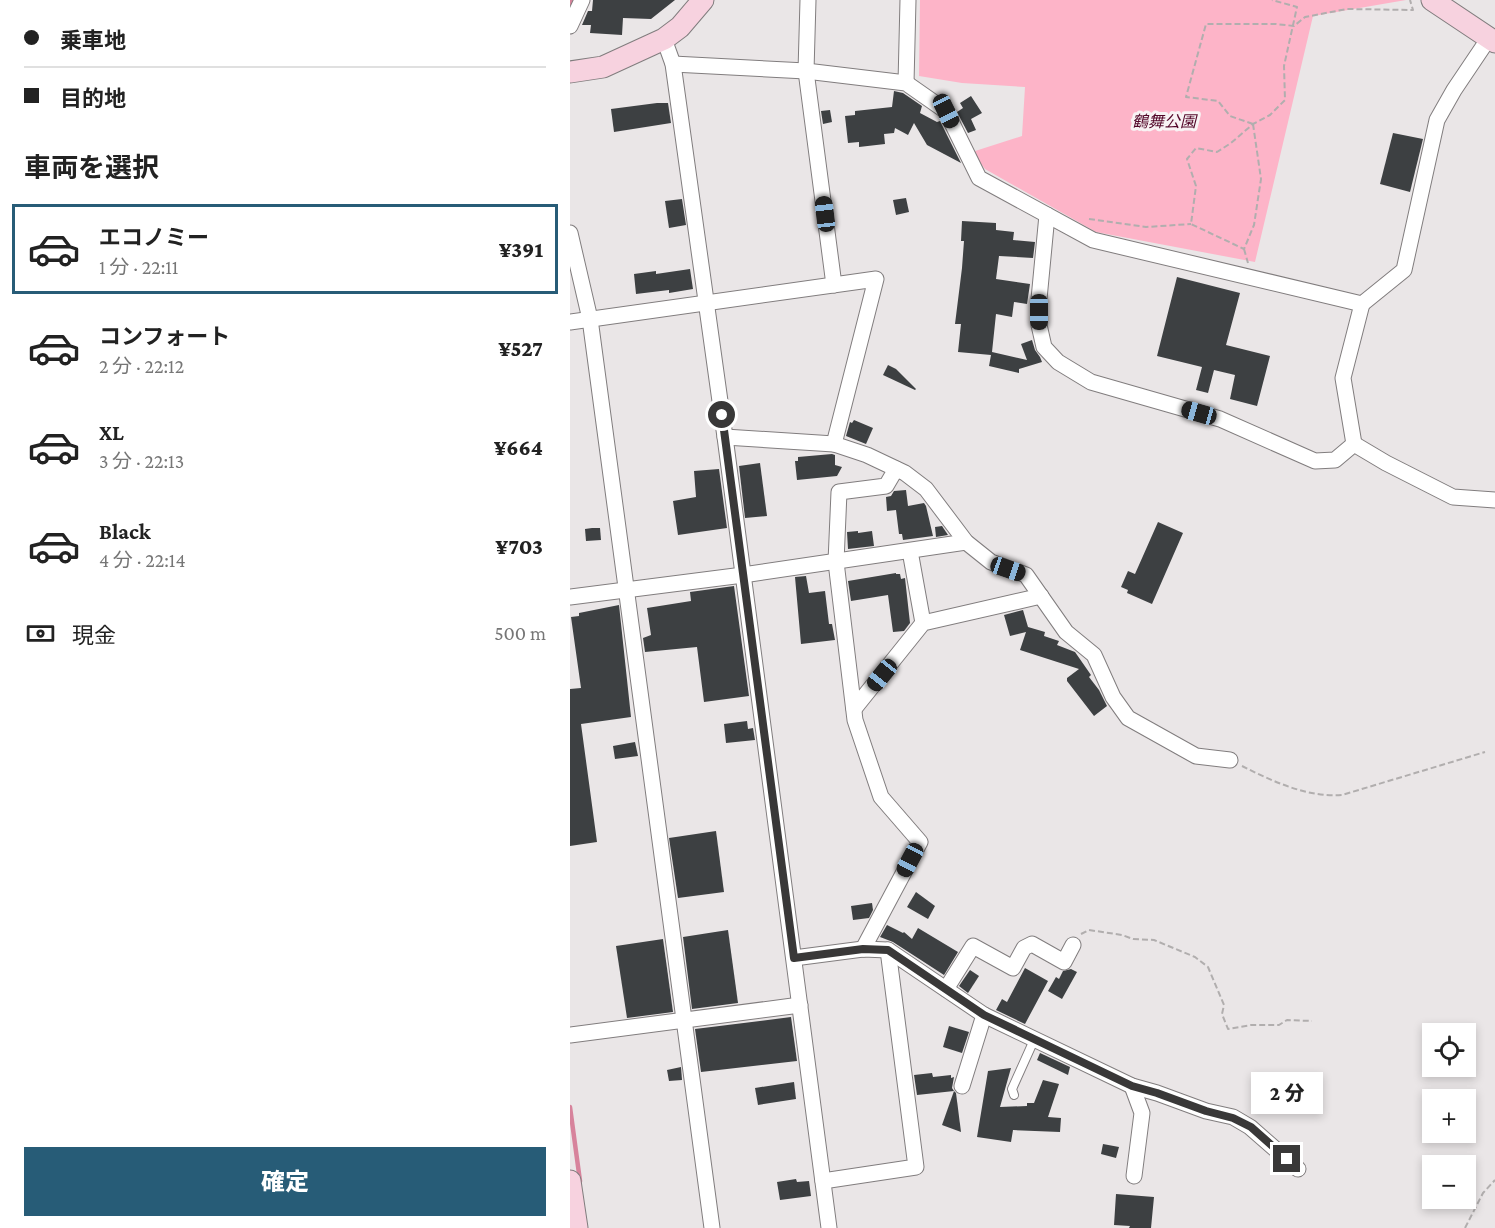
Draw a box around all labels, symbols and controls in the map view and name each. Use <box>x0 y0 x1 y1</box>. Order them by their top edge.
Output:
text: 乗車地 <box>60 28 126 53</box>
text: 目的地 <box>60 86 126 111</box>
car <box>930 91 962 131</box>
park label: 鶴舞公園 <box>1132 113 1198 130</box>
text: 車両を選択 <box>24 153 159 183</box>
car <box>814 195 836 233</box>
icon: car <box>27 222 81 276</box>
text: エコノミー <box>99 225 209 250</box>
text: ¥391 <box>499 237 543 262</box>
text: 1 分 · 22:11 <box>99 256 179 278</box>
car <box>1030 294 1048 330</box>
icon: car <box>27 321 81 375</box>
text: コンフォート <box>99 324 230 349</box>
text: ¥527 <box>498 336 543 361</box>
text: 2 分 · 22:12 <box>99 355 184 377</box>
car <box>1179 399 1219 427</box>
route start <box>708 401 735 428</box>
icon: car <box>27 420 81 474</box>
text: XL <box>99 420 124 445</box>
text: ¥664 <box>494 435 543 460</box>
text: 3 分 · 22:13 <box>99 450 184 472</box>
icon: car <box>27 519 81 573</box>
text: Black <box>99 519 151 544</box>
text: ¥703 <box>495 534 543 559</box>
text: 4 分 · 22:14 <box>99 549 186 571</box>
car <box>988 555 1028 583</box>
icon: cash <box>24 617 57 650</box>
text: 500 m <box>494 622 546 644</box>
text: 現金 <box>72 623 116 648</box>
car <box>864 655 900 695</box>
car <box>894 840 926 880</box>
map controls <box>1422 1023 1476 1209</box>
button: locate <box>1422 1023 1476 1077</box>
callout: 2 分 <box>1251 1072 1323 1114</box>
text: 2 分 <box>1270 1082 1304 1104</box>
button: + <box>1422 1089 1476 1143</box>
route end <box>1273 1145 1300 1172</box>
button: 確定 <box>24 1147 546 1216</box>
button: − <box>1422 1155 1476 1209</box>

